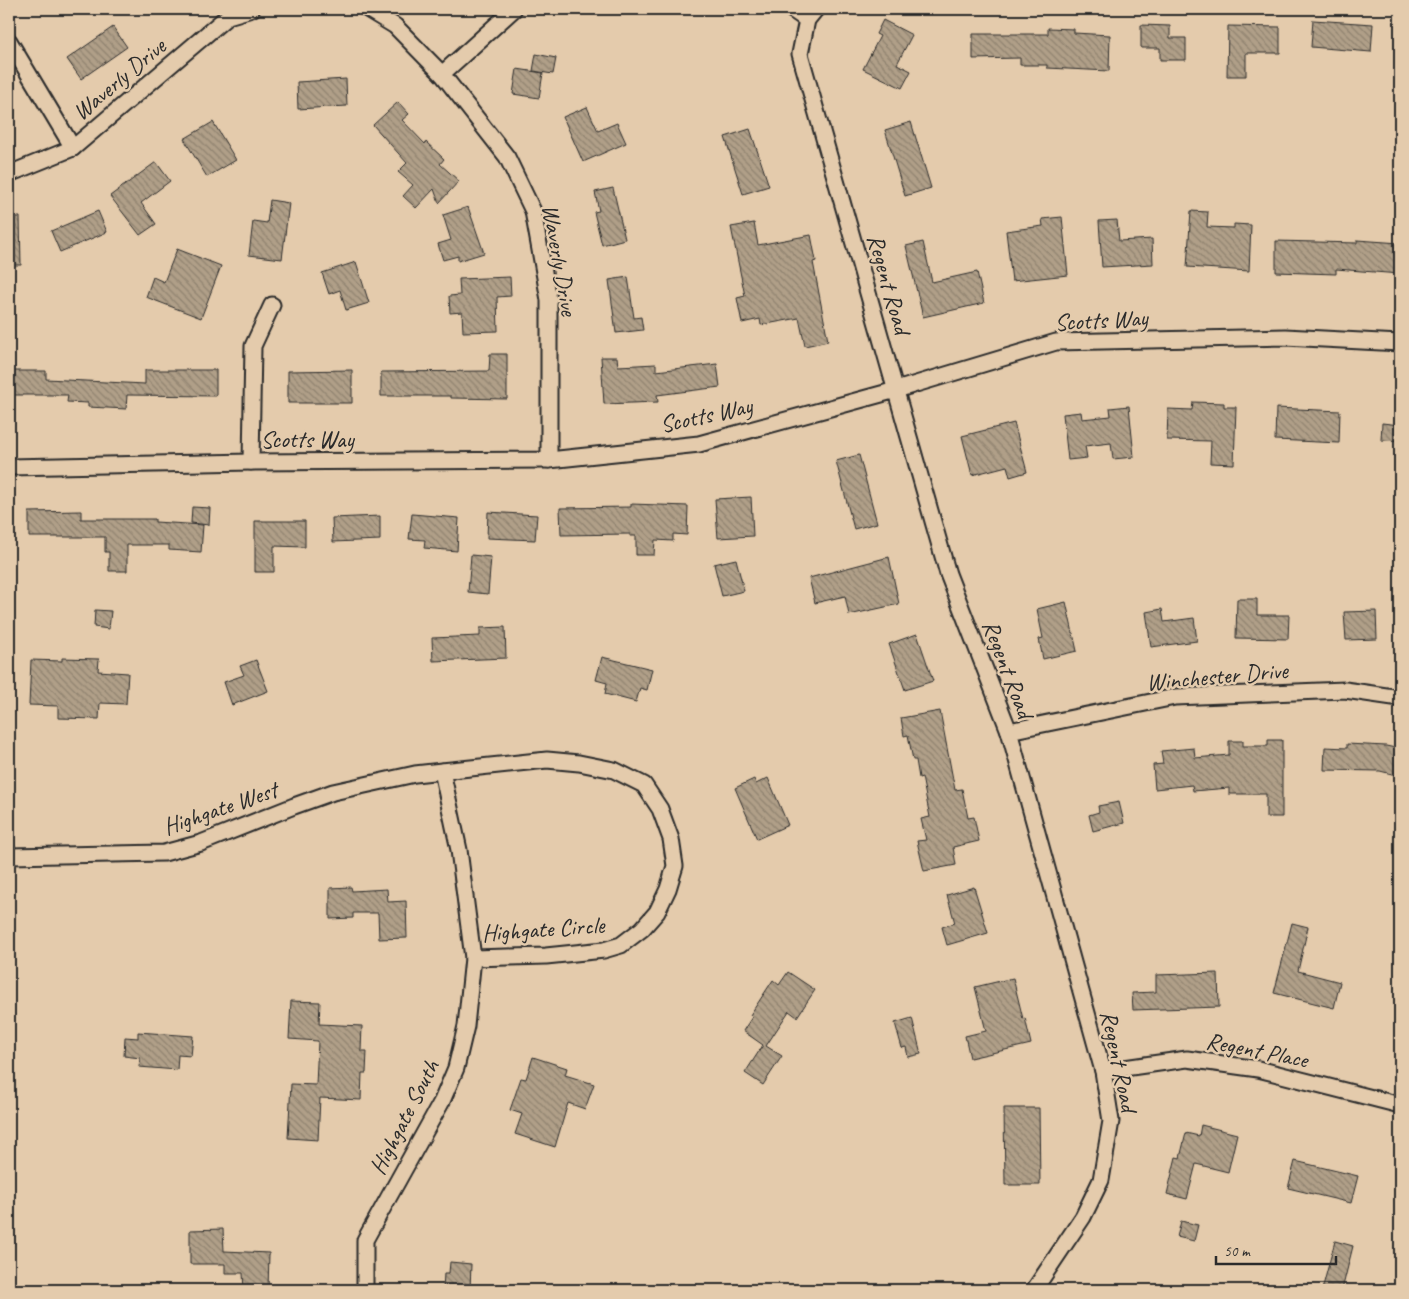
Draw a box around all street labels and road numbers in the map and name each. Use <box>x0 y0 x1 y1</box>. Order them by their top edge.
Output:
street label: Waverly Drive <box>66 30 173 127</box>
street label: Waverly Drive <box>535 202 585 320</box>
street label: Regent Road <box>860 231 919 341</box>
street label: Scotts Way <box>1054 302 1150 337</box>
street label: Scotts Way <box>657 390 756 439</box>
street label: Scotts Way <box>260 424 355 454</box>
street label: Regent Road <box>976 616 1042 725</box>
street label: Winchester Drive <box>1145 655 1291 697</box>
street label: Highgate West <box>159 773 284 842</box>
street label: Highgate Circle <box>481 910 607 948</box>
street label: Regent Road <box>1094 1008 1145 1118</box>
street label: Regent Place <box>1204 1025 1312 1075</box>
street label: Highgate South <box>362 1054 446 1179</box>

